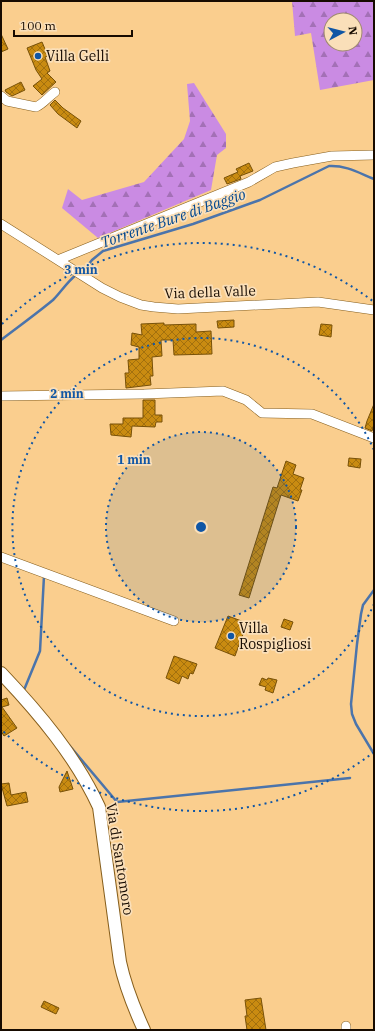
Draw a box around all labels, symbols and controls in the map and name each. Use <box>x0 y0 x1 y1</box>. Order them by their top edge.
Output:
scale bar <box>14 12 132 38</box>
north arrow <box>323 12 363 52</box>
text: 100 m <box>20 18 56 33</box>
text: N <box>345 26 360 36</box>
place label: Villa Gelli <box>46 47 109 65</box>
marker: Villa Gelli <box>33 51 43 61</box>
water label: Torrente Bure di Baggio <box>98 184 248 252</box>
text: 3 min <box>64 262 98 277</box>
street label: Via della Valle <box>164 281 256 303</box>
text: 2 min <box>50 386 84 401</box>
text: 1 min <box>117 452 151 467</box>
centre of rings <box>194 520 208 534</box>
place label: Villa Rospigliosi <box>239 619 311 653</box>
marker: Villa Rospigliosi <box>226 631 236 641</box>
street label: Via di Santomoro <box>102 802 138 917</box>

